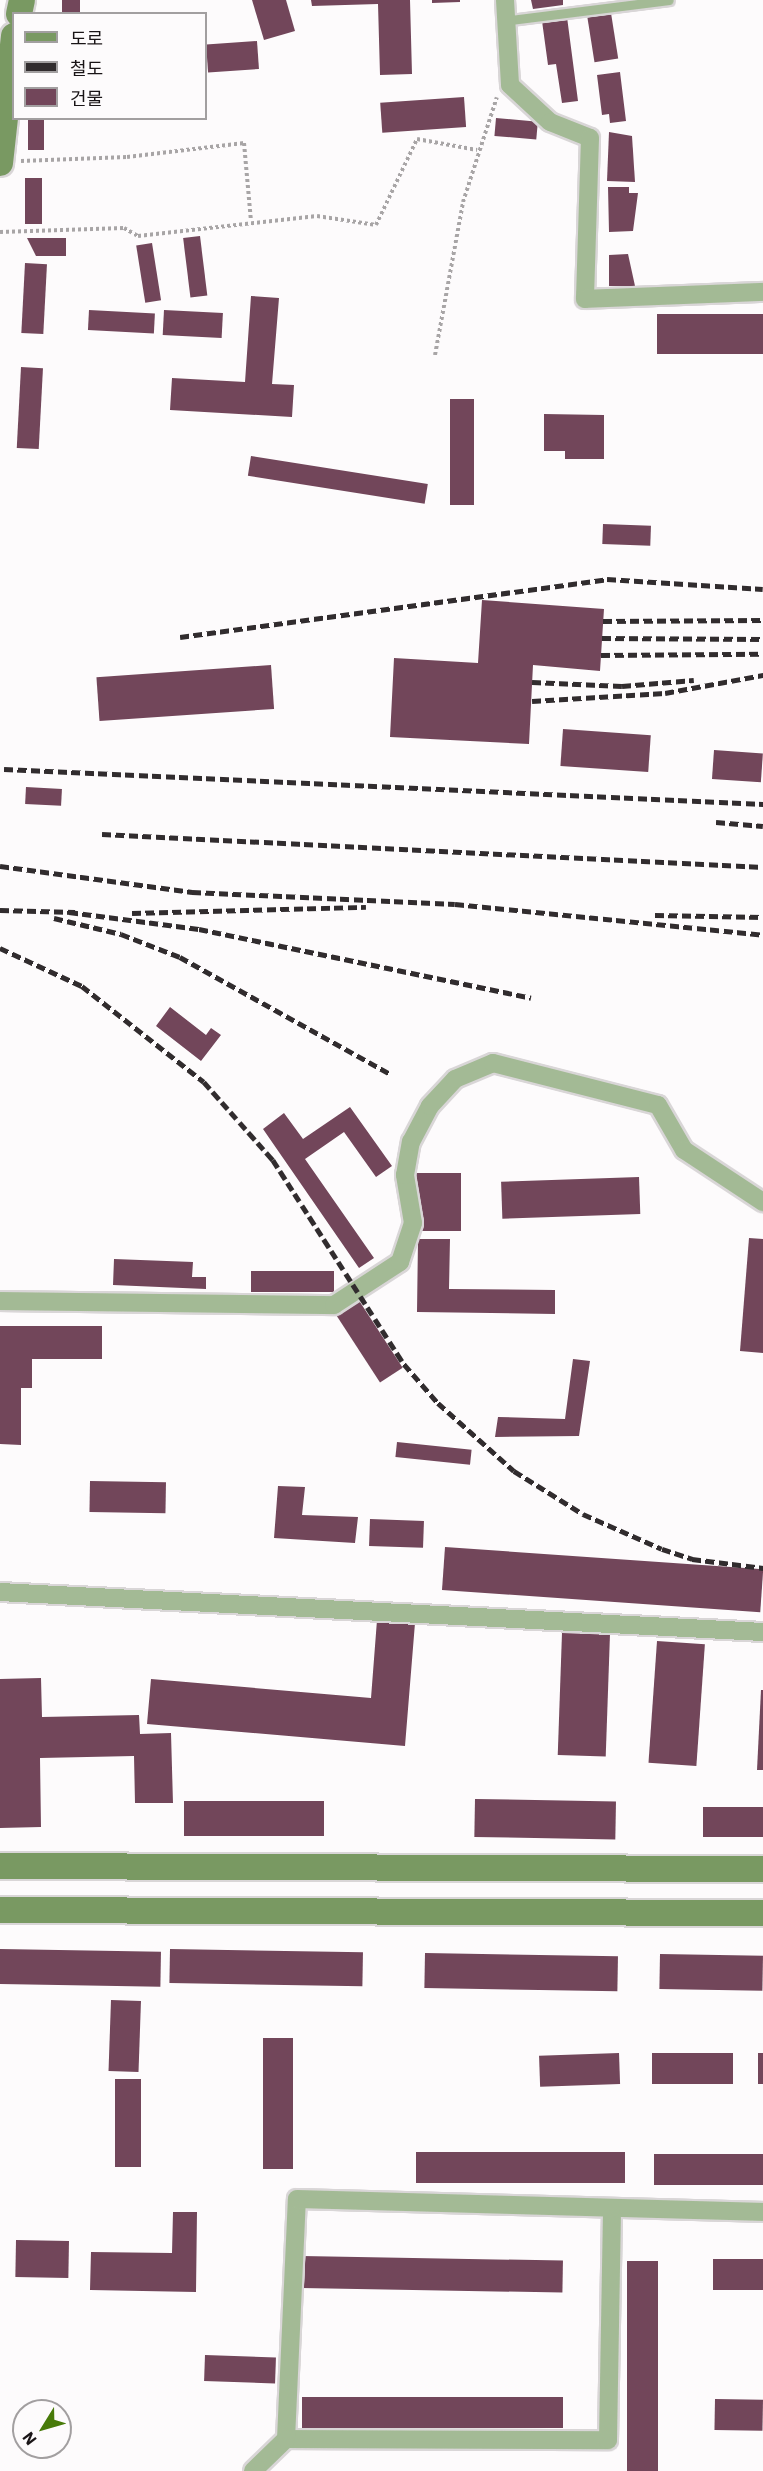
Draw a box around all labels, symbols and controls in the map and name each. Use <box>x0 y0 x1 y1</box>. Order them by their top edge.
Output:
legend <box>12 12 207 120</box>
text: 도로 <box>70 27 103 50</box>
text: 철도 <box>70 57 103 80</box>
text: 건물 <box>70 87 103 110</box>
north arrow <box>12 2399 72 2459</box>
text: N <box>18 2428 41 2449</box>

